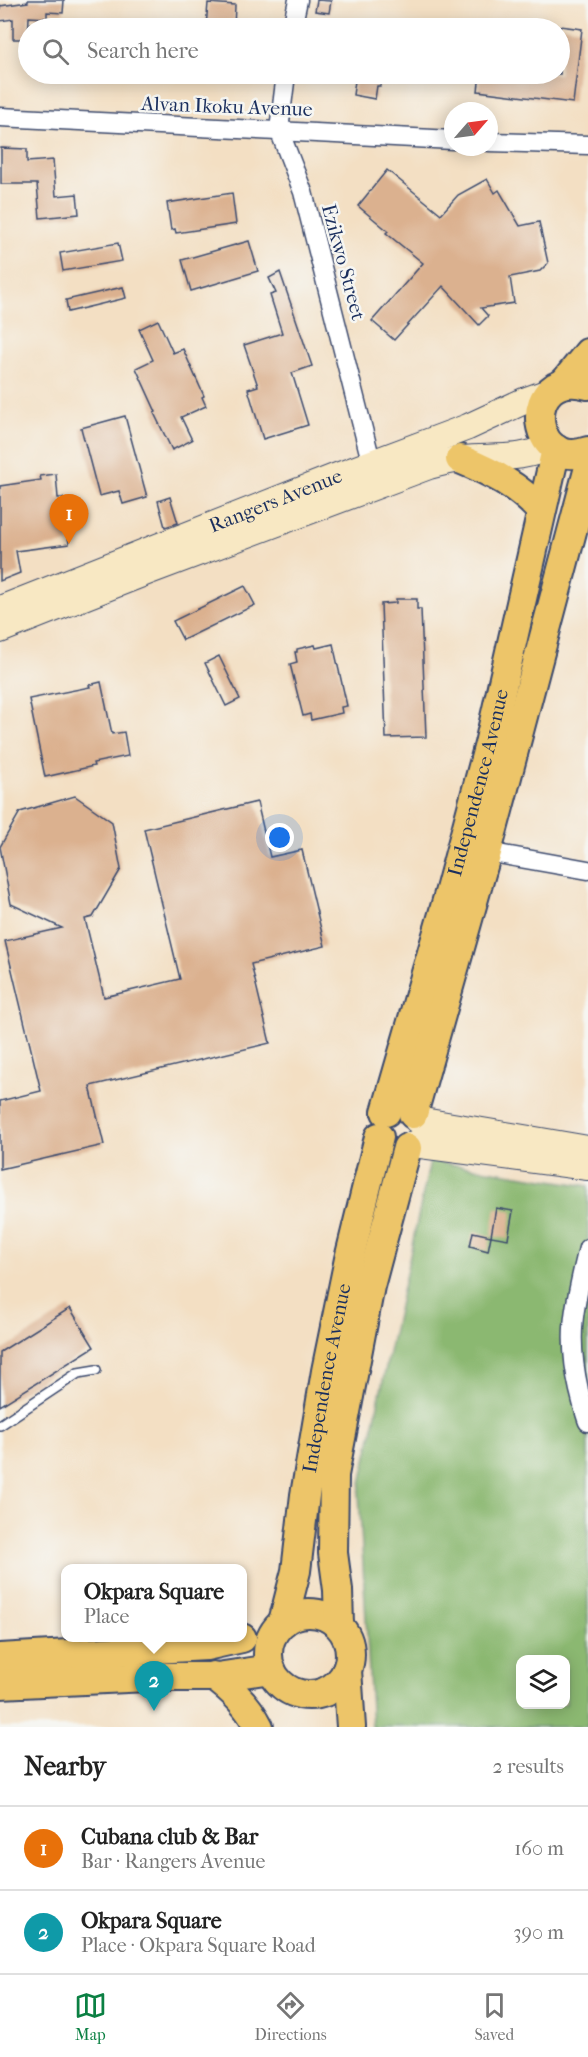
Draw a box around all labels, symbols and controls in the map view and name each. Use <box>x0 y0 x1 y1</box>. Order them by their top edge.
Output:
search box <box>18 18 570 84</box>
icon: search <box>39 35 72 68</box>
text: Search here <box>87 38 199 64</box>
street label: Alvan Ikoku Avenue <box>140 92 313 121</box>
north arrow <box>444 102 498 156</box>
street label: Ezikwo Street <box>317 202 370 323</box>
street label: Rangers Avenue <box>206 464 345 537</box>
pin: 1 <box>50 494 88 544</box>
street label: Independence Avenue <box>443 687 513 879</box>
your location <box>265 823 294 852</box>
street label: Independence Avenue <box>298 1281 356 1475</box>
popup <box>61 1564 247 1642</box>
text: Okpara Square <box>84 1579 224 1605</box>
text: Place <box>84 1605 129 1628</box>
map controls <box>516 1655 570 1709</box>
button: layers <box>516 1655 570 1709</box>
pin: 2 <box>134 1662 174 1711</box>
text: Nearby <box>24 1751 106 1782</box>
text: 2 results <box>493 1755 564 1778</box>
text: Cubana club & Bar <box>81 1824 258 1850</box>
text: 1 <box>40 1837 47 1860</box>
text: 160 m <box>514 1837 564 1860</box>
text: Bar · Rangers Avenue <box>81 1850 265 1873</box>
text: Okpara Square <box>81 1908 222 1934</box>
text: 2 <box>38 1921 49 1944</box>
text: 390 m <box>513 1921 564 1944</box>
text: Place · Okpara Square Road <box>81 1934 316 1957</box>
tab: Map <box>74 1989 107 2044</box>
tab: Directions <box>255 1989 327 2044</box>
tab: Saved <box>474 1989 514 2044</box>

